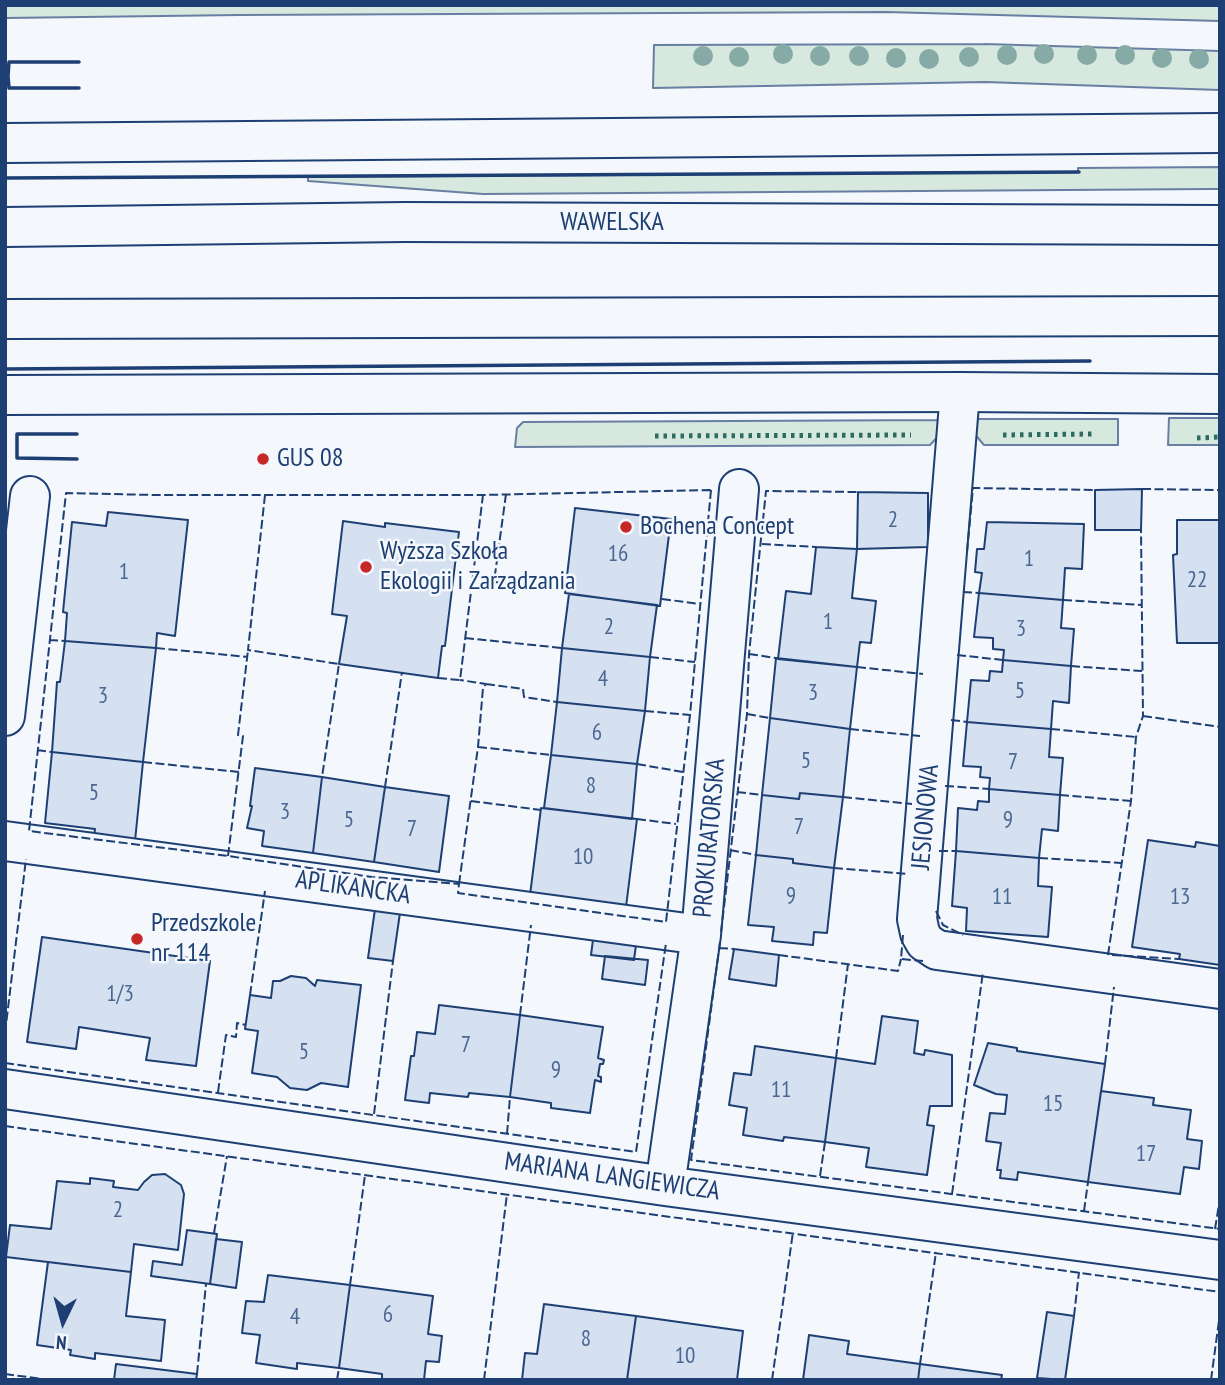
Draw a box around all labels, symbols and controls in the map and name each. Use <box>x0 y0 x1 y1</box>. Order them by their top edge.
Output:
street label: WAWELSKA <box>560 207 664 239</box>
place label: GUS 08 <box>277 443 343 475</box>
marker: GUS 08 <box>255 451 271 467</box>
house number: 2 <box>888 506 898 534</box>
place label: Bochena Concept <box>640 511 794 543</box>
marker: Bochena Concept <box>618 519 634 535</box>
place label: Wyższa Szkoła Ekologii i Zarządzania <box>380 536 575 598</box>
house number: 16 <box>608 540 628 568</box>
house number: 1 <box>1024 545 1034 573</box>
house number: 1 <box>119 558 129 586</box>
marker: Wyższa Szkoła Ekologii i Zarządzania <box>358 559 374 575</box>
house number: 22 <box>1187 566 1207 594</box>
house number: 1 <box>823 608 833 636</box>
house number: 2 <box>604 613 614 641</box>
house number: 3 <box>1016 615 1026 643</box>
house number: 4 <box>598 665 608 693</box>
house number: 5 <box>1015 677 1025 705</box>
house number: 3 <box>808 679 818 707</box>
house number: 3 <box>98 682 108 710</box>
house number: 6 <box>592 719 602 747</box>
house number: 5 <box>801 747 811 775</box>
house number: 7 <box>1008 748 1018 776</box>
street label: PROKURATORSKA <box>687 757 733 919</box>
street label: JESIONOWA <box>906 763 946 871</box>
house number: 8 <box>586 772 596 800</box>
house number: 5 <box>89 779 99 807</box>
house number: 3 <box>280 798 290 826</box>
house number: 5 <box>344 806 354 834</box>
house number: 9 <box>1003 806 1013 834</box>
house number: 7 <box>794 813 804 841</box>
house number: 7 <box>407 815 417 843</box>
house number: 10 <box>573 843 593 871</box>
street label: APLIKANCKA <box>294 864 412 912</box>
house number: 9 <box>786 882 796 910</box>
house number: 11 <box>992 883 1012 911</box>
house number: 13 <box>1170 883 1190 911</box>
place label: Przedszkole nr 114 <box>151 908 256 970</box>
marker: Przedszkole nr 114 <box>129 931 145 947</box>
house number: 1/3 <box>106 980 134 1008</box>
house number: 7 <box>461 1031 471 1059</box>
house number: 5 <box>299 1038 309 1066</box>
house number: 9 <box>551 1056 561 1084</box>
house number: 11 <box>771 1076 791 1104</box>
house number: 15 <box>1043 1090 1063 1118</box>
house number: 17 <box>1136 1140 1156 1168</box>
street label: MARIANA LANGIEWICZA <box>502 1146 722 1208</box>
house number: 2 <box>113 1196 123 1224</box>
north arrow <box>28 1287 98 1357</box>
house number: 6 <box>383 1301 393 1329</box>
house number: 4 <box>290 1303 300 1331</box>
house number: 8 <box>581 1325 591 1353</box>
text: N <box>55 1331 67 1355</box>
house number: 10 <box>675 1342 695 1370</box>

